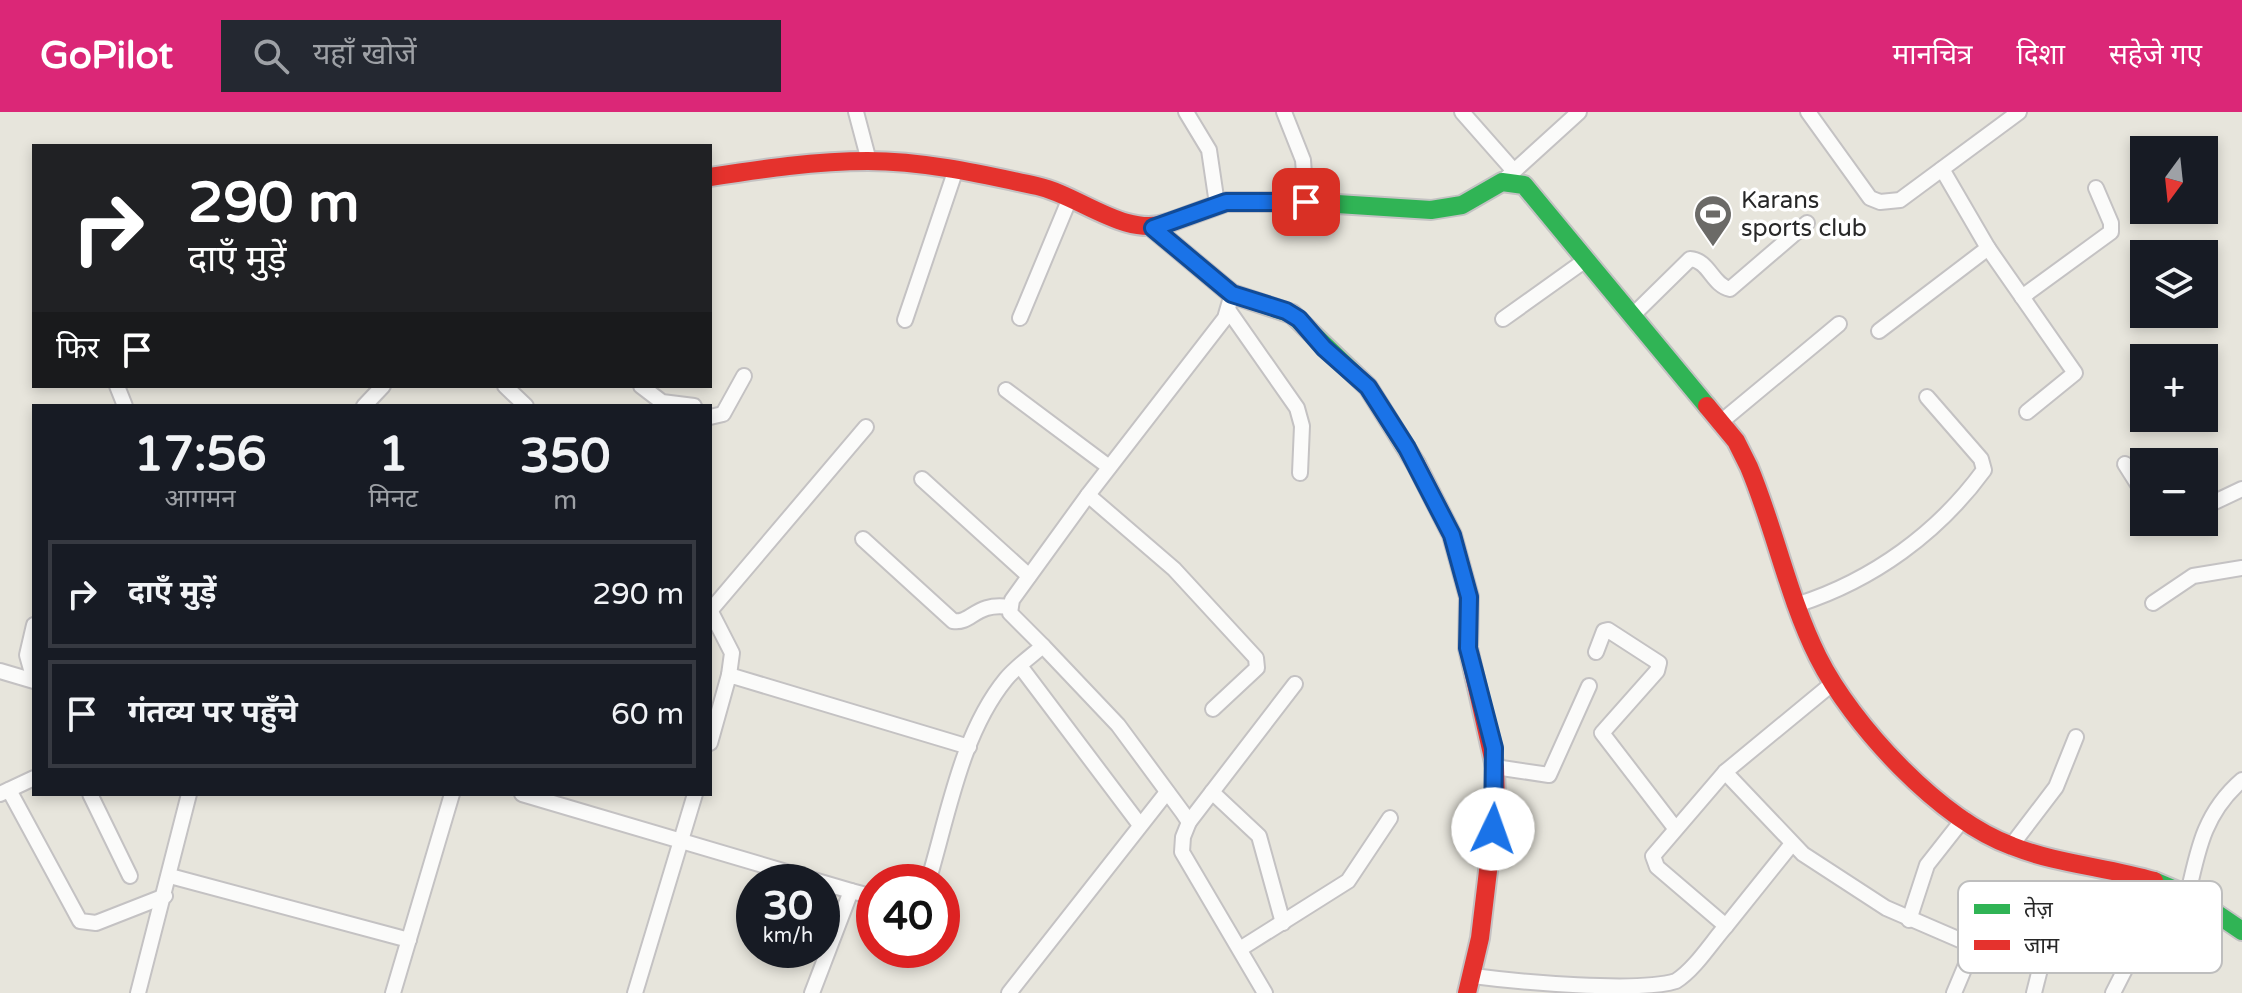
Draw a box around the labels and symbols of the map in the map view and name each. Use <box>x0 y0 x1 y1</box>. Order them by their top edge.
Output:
north arrow <box>2130 136 2218 224</box>
pin <box>1272 168 1340 236</box>
place label: Karans sports club <box>1741 186 1867 243</box>
sports icon: Karans sports club <box>1692 193 1734 248</box>
position arrow <box>1451 787 1535 871</box>
speed limit sign: 40 <box>856 864 960 968</box>
legend <box>1958 881 2222 973</box>
text: तेज़ <box>2024 896 2054 923</box>
text: जाम <box>2024 933 2060 959</box>

